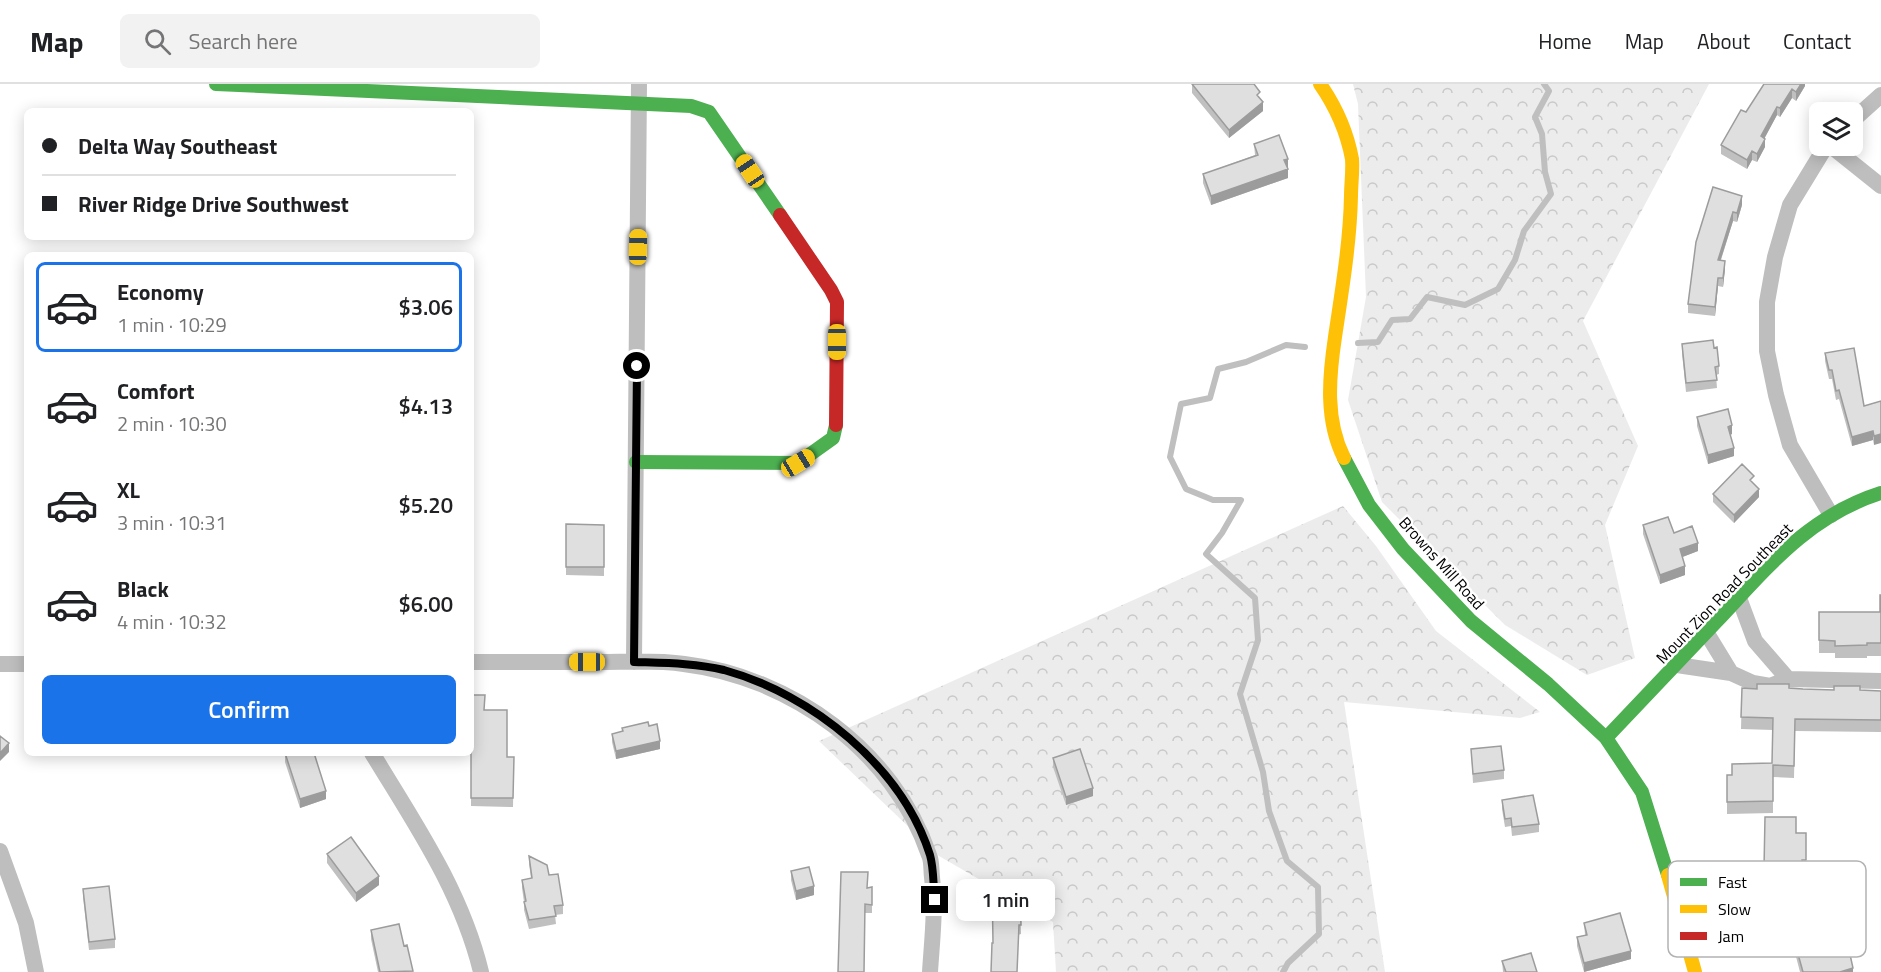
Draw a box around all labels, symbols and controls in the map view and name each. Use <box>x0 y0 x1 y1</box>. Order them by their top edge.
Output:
search box <box>120 14 540 68</box>
text: Map <box>30 20 84 63</box>
text: Search here <box>189 24 298 58</box>
icon: search <box>141 25 174 58</box>
text: Home <box>1538 25 1592 57</box>
text: Map <box>1625 25 1664 57</box>
text: About <box>1697 25 1750 57</box>
text: Contact <box>1783 25 1851 57</box>
map controls <box>1809 102 1863 156</box>
button: layers <box>1809 102 1863 156</box>
text: Delta Way Southeast <box>78 129 277 163</box>
car <box>732 151 768 191</box>
text: River Ridge Drive Southwest <box>78 187 349 221</box>
car <box>629 229 647 265</box>
text: Economy <box>117 275 204 309</box>
icon: car <box>45 280 99 334</box>
text: $3.06 <box>398 290 453 324</box>
text: 1 min · 10:29 <box>117 309 227 340</box>
car <box>828 324 846 360</box>
route start <box>623 352 650 379</box>
text: Comfort <box>117 374 195 408</box>
icon: car <box>45 379 99 433</box>
text: $4.13 <box>398 389 453 423</box>
text: 2 min · 10:30 <box>117 408 227 439</box>
car <box>778 446 818 480</box>
text: XL <box>117 473 140 507</box>
icon: car <box>45 478 99 532</box>
text: $5.20 <box>398 488 453 522</box>
text: 3 min · 10:31 <box>117 507 227 538</box>
street label: Browns Mill Road <box>1394 511 1490 615</box>
street label: Mount Zion Road Southeast <box>1650 517 1798 669</box>
text: Black <box>117 572 169 606</box>
icon: car <box>45 577 99 631</box>
text: $6.00 <box>398 587 453 621</box>
text: 4 min · 10:32 <box>117 606 227 637</box>
car <box>569 653 605 671</box>
button: Confirm <box>42 675 456 744</box>
legend <box>1668 861 1866 957</box>
text: Fast <box>1718 870 1747 894</box>
callout: 1 min <box>956 879 1055 921</box>
text: 1 min <box>981 884 1030 915</box>
route end <box>921 886 948 913</box>
text: Slow <box>1718 897 1751 921</box>
text: Jam <box>1718 924 1744 948</box>

